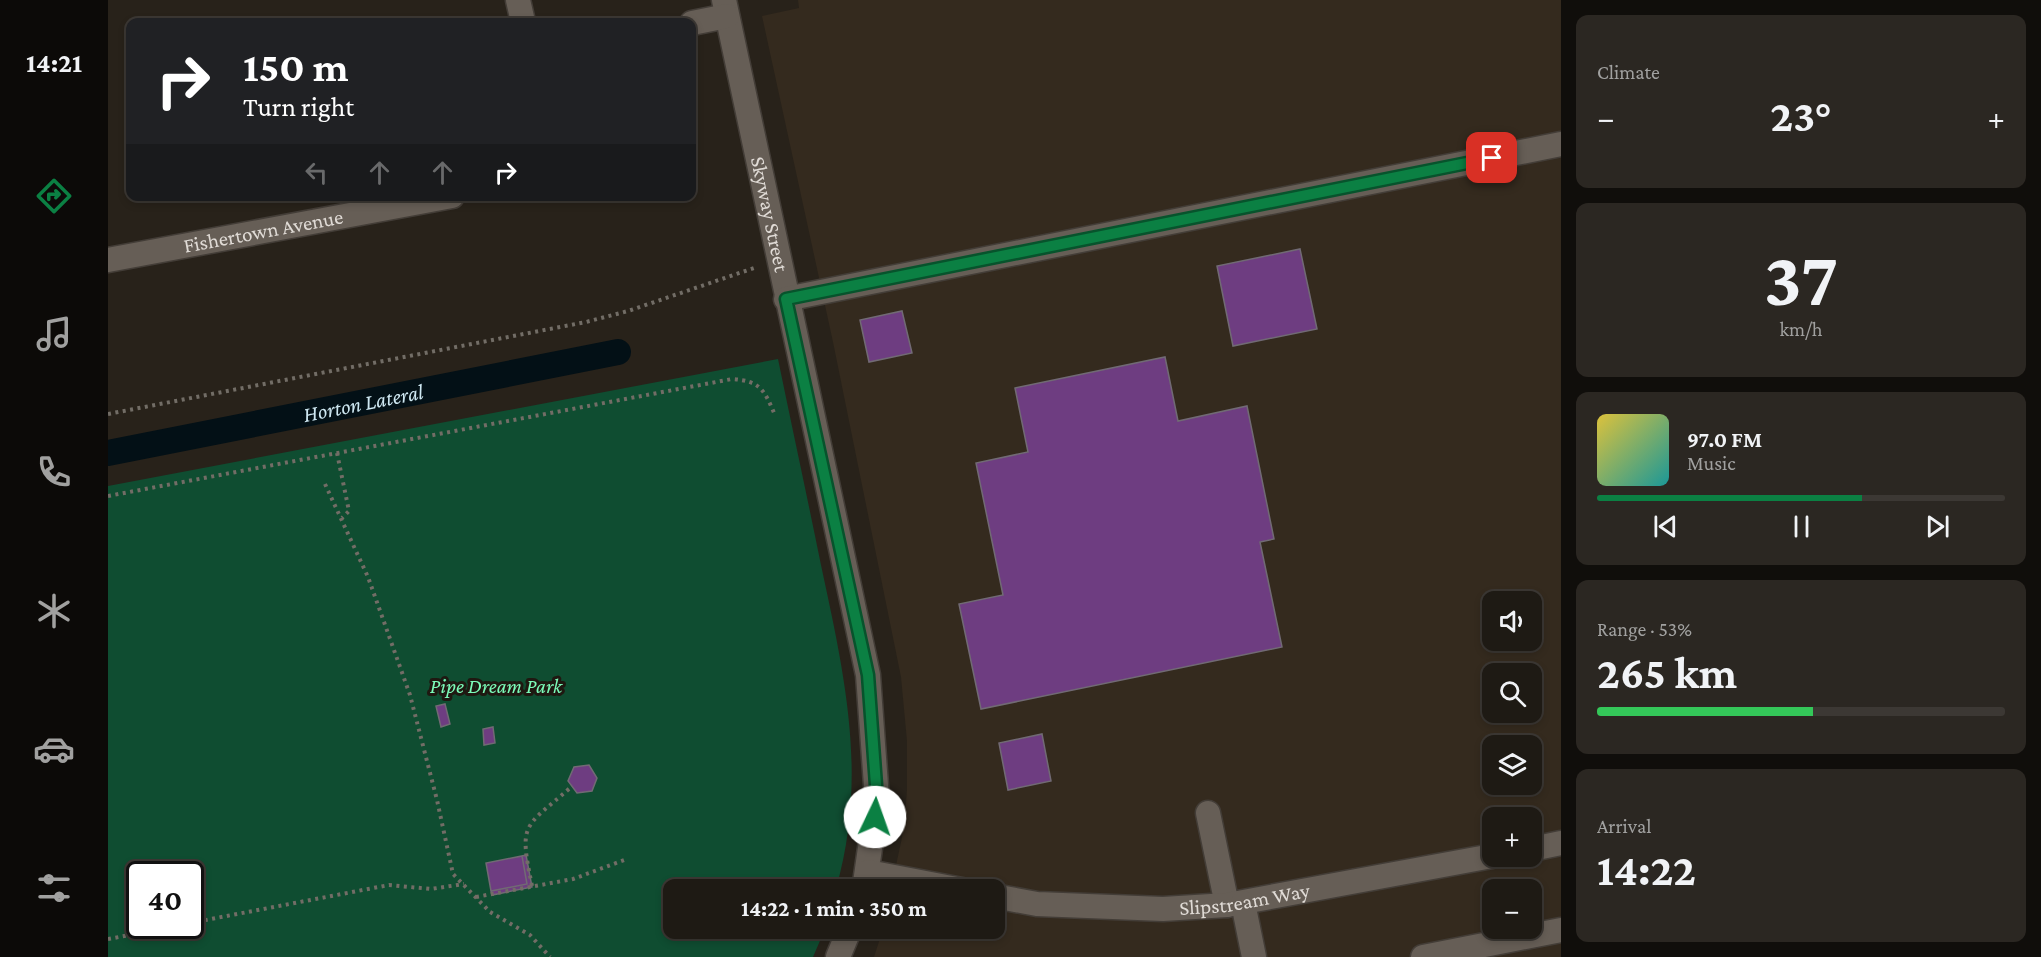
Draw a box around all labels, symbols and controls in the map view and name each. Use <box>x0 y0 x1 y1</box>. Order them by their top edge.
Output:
icon: right <box>144 42 222 120</box>
text: 150 m <box>243 43 348 90</box>
text: 14:21 <box>26 48 82 78</box>
text: Climate <box>1597 61 1660 83</box>
text: 23° <box>1770 91 1832 141</box>
text: Turn right <box>243 92 354 122</box>
text: − <box>1597 99 1614 136</box>
text: + <box>1988 99 2005 136</box>
pin <box>1466 132 1517 183</box>
icon: arrive <box>1475 141 1508 174</box>
street label: Skyway Street <box>746 154 794 275</box>
icon: left <box>300 156 333 189</box>
icon: ahead <box>363 156 396 189</box>
icon: ahead <box>426 156 459 189</box>
icon: right <box>489 156 522 189</box>
icon: directions <box>33 175 75 217</box>
street label: Fishertown Avenue <box>182 205 345 258</box>
text: 37 <box>1764 235 1838 322</box>
icon: music <box>33 313 75 355</box>
text: km/h <box>1779 318 1823 340</box>
water label: Horton Lateral <box>301 379 426 427</box>
text: 97.0 FM <box>1687 427 1762 452</box>
icon: phone <box>33 451 75 493</box>
text: Music <box>1687 452 1736 474</box>
icon: previous <box>1649 510 1682 543</box>
icon: pause <box>1785 510 1818 543</box>
icon: next <box>1921 510 1954 543</box>
icon: climate <box>33 590 75 632</box>
map controls <box>1482 591 1542 939</box>
button: sound <box>1482 591 1542 651</box>
text: Range · 53% <box>1597 618 1692 640</box>
text: 265 km <box>1597 648 1737 698</box>
button: search <box>1482 663 1542 723</box>
park label: Pipe Dream Park <box>430 674 563 698</box>
icon: car <box>33 728 75 770</box>
button: layers <box>1482 735 1542 795</box>
position arrow <box>843 785 907 849</box>
button: + <box>1482 807 1542 867</box>
text: Arrival <box>1597 815 1651 837</box>
text: 14:22 <box>1597 845 1696 895</box>
speed limit sign: 40 <box>126 861 204 939</box>
icon: filters <box>33 867 75 909</box>
street label: Slipstream Way <box>1179 878 1312 920</box>
button: − <box>1482 879 1542 939</box>
text: 14:22 · 1 min · 350 m <box>741 896 927 921</box>

